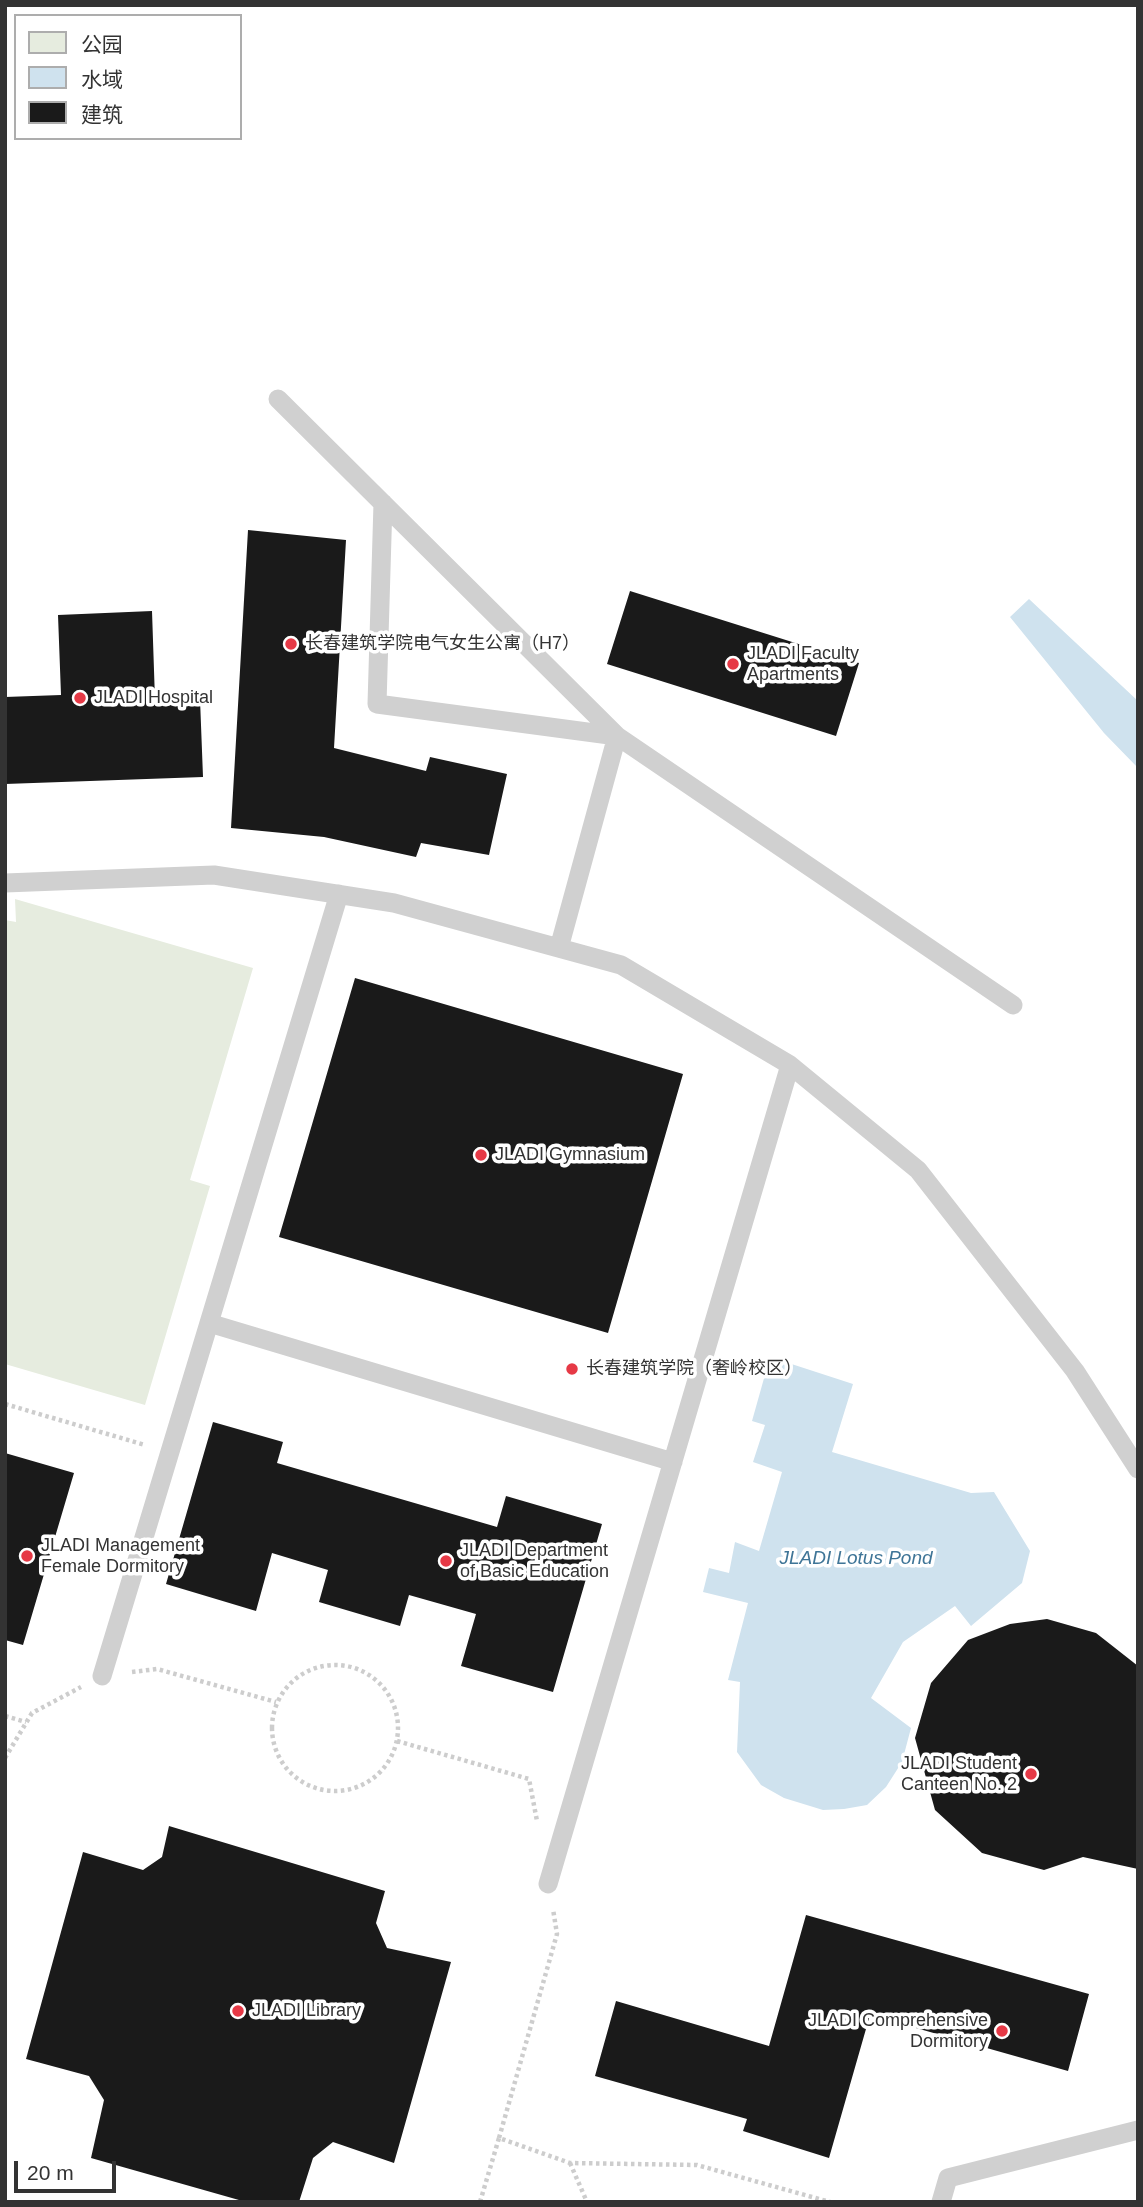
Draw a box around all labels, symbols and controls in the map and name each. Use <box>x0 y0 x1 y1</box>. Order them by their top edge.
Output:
legend <box>14 14 242 140</box>
text: 公园 <box>81 33 123 56</box>
text: 水域 <box>81 68 123 91</box>
text: 建筑 <box>81 103 123 126</box>
place label: 长春建筑学院电气女生公寓（H7） <box>305 633 580 655</box>
marker: 长春建筑学院电气女生公寓（H7） <box>283 636 299 652</box>
place label: JLADI Faculty Apartments <box>747 643 859 686</box>
marker: JLADI Faculty Apartments <box>725 656 741 672</box>
place label: JLADI Hospital <box>94 687 213 709</box>
marker: JLADI Hospital <box>72 690 88 706</box>
place label: JLADI Gymnasium <box>495 1144 645 1166</box>
marker: JLADI Gymnasium <box>473 1147 489 1163</box>
place label: 长春建筑学院（奢岭校区） <box>586 1358 802 1380</box>
marker: 长春建筑学院（奢岭校区） <box>564 1361 580 1377</box>
place label: JLADI Management Female Dormitory <box>41 1535 200 1578</box>
place label: JLADI Department of Basic Education <box>460 1540 609 1582</box>
marker: JLADI Management Female Dormitory <box>19 1548 35 1564</box>
water label: JLADI Lotus Pond <box>779 1548 933 1570</box>
marker: JLADI Department of Basic Education <box>438 1553 454 1569</box>
place label: JLADI Student Canteen No. 2 <box>901 1753 1017 1796</box>
marker: JLADI Student Canteen No. 2 <box>1023 1766 1039 1782</box>
place label: JLADI Library <box>252 2000 361 2022</box>
marker: JLADI Library <box>230 2003 246 2019</box>
place label: JLADI Comprehensive Dormitory <box>808 2010 988 2052</box>
marker: JLADI Comprehensive Dormitory <box>994 2023 1010 2039</box>
scale bar <box>18 2148 119 2192</box>
text: 20 m <box>27 2161 74 2184</box>

